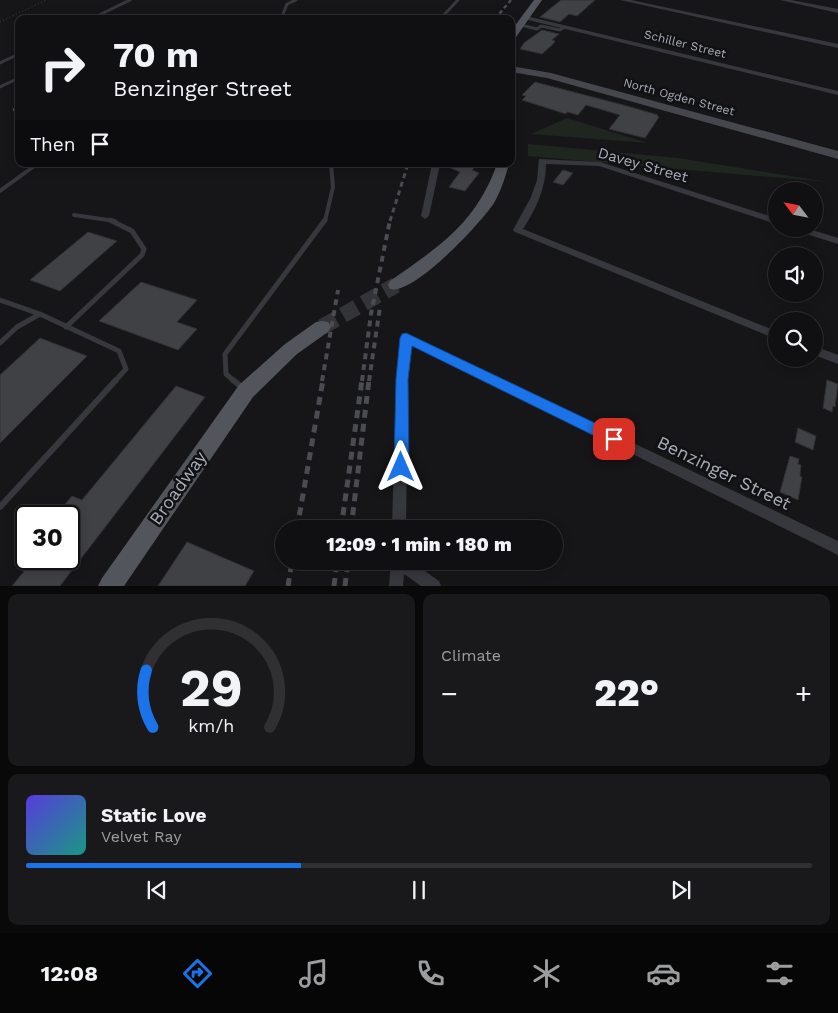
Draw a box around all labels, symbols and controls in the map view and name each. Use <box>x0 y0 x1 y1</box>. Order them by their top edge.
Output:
street label: Schiller Street <box>642 27 728 61</box>
text: 70 m <box>113 34 199 76</box>
icon: right <box>30 35 95 100</box>
street label: North Ogden Street <box>622 75 736 119</box>
text: Benzinger Street <box>113 76 292 101</box>
icon: arrive <box>86 130 114 158</box>
text: Then <box>30 133 76 156</box>
street label: Davey Street <box>596 144 691 187</box>
north arrow <box>768 182 822 238</box>
map controls <box>768 182 823 367</box>
button: sound <box>768 247 823 302</box>
button: search <box>768 312 823 367</box>
pin <box>593 418 635 460</box>
icon: arrive <box>600 425 628 453</box>
street label: Benzinger Street <box>654 431 795 514</box>
position arrow <box>374 440 426 492</box>
street label: Broadway <box>145 446 211 529</box>
speed limit sign: 30 <box>15 505 80 570</box>
text: 12:09 · 1 min · 180 m <box>326 533 512 556</box>
text: Climate <box>441 646 501 665</box>
text: 29 <box>180 658 243 719</box>
text: 22° <box>594 671 659 715</box>
text: − <box>441 677 458 710</box>
text: + <box>795 677 812 710</box>
text: km/h <box>188 715 235 736</box>
text: Static Love <box>101 804 206 827</box>
text: Velvet Ray <box>101 827 181 846</box>
icon: previous <box>143 876 171 904</box>
icon: pause <box>405 876 433 904</box>
icon: next <box>667 876 695 904</box>
icon: directions <box>180 956 215 991</box>
icon: music <box>296 956 331 991</box>
icon: phone <box>413 956 448 991</box>
icon: climate <box>529 956 564 991</box>
icon: car <box>646 956 681 991</box>
icon: filters <box>762 956 797 991</box>
text: 12:08 <box>41 961 98 986</box>

